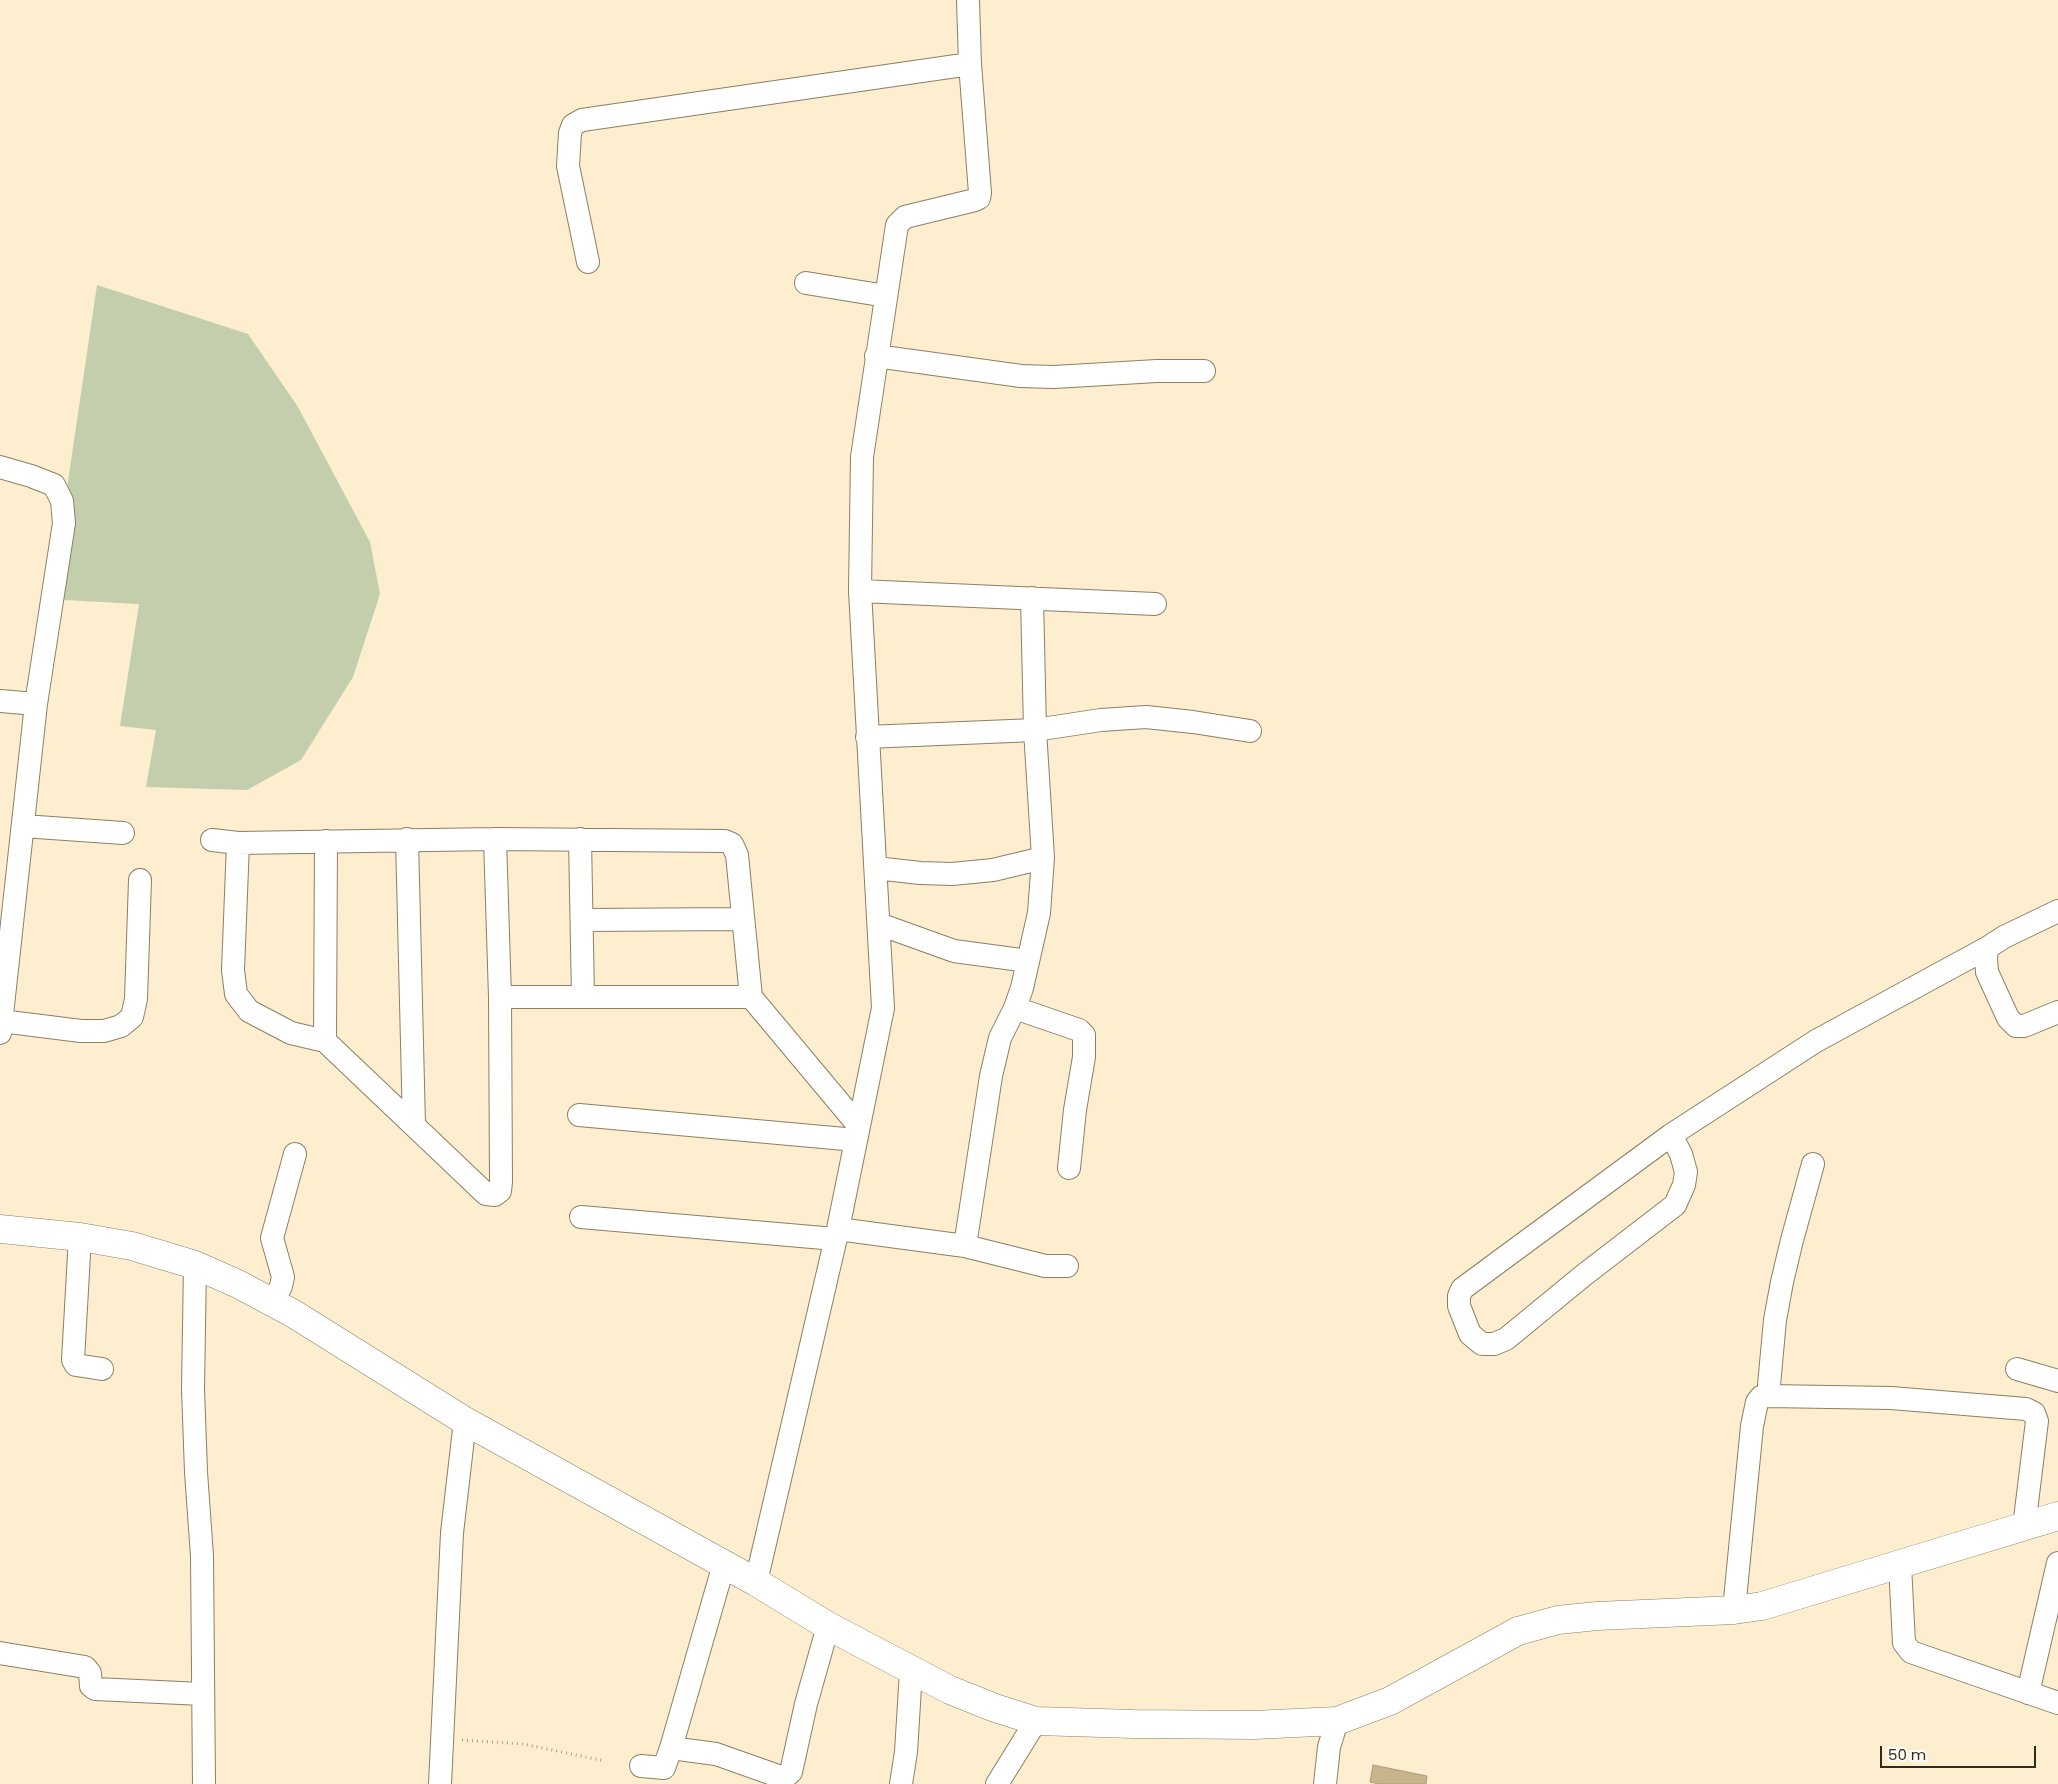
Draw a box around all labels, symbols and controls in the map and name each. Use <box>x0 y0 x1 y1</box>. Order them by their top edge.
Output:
scale bar <box>1883 1736 2039 1768</box>
text: 50 m <box>1888 1744 1926 1765</box>

